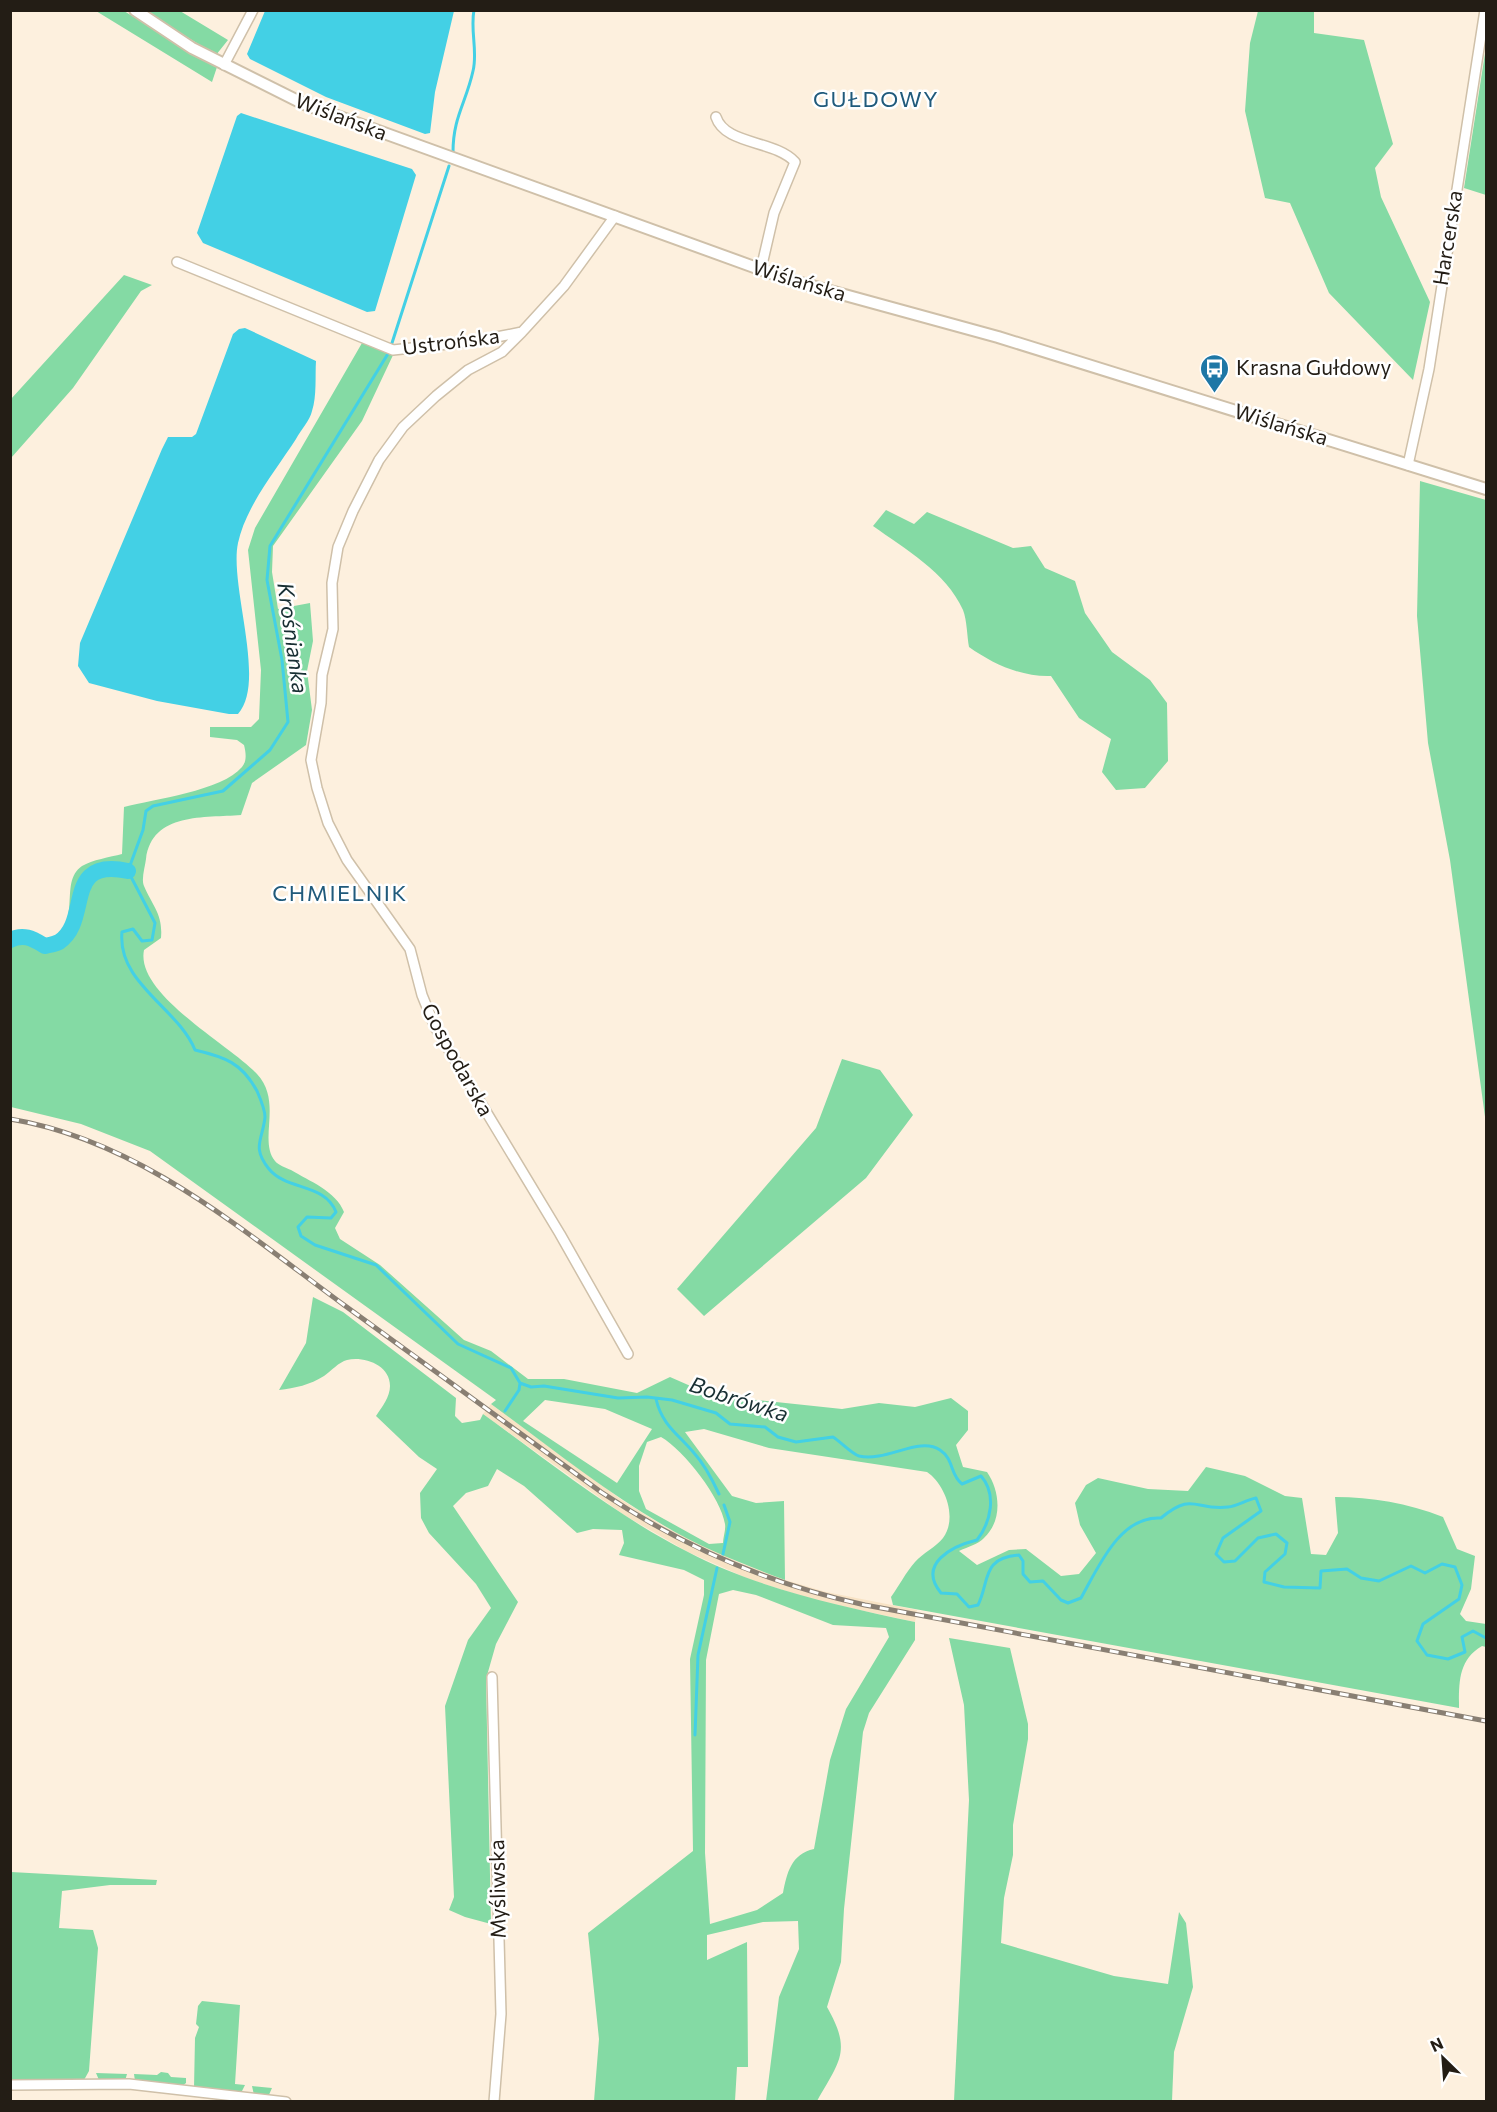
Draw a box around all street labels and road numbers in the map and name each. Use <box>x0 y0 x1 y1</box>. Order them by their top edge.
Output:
street label: Wiślańska <box>292 87 391 145</box>
street label: Harcerska <box>1427 188 1466 287</box>
street label: Wiślańska <box>750 253 849 306</box>
street label: Ustrońska <box>401 322 501 359</box>
street label: Wiślańska <box>1232 397 1331 450</box>
street label: Gospodarska <box>417 998 500 1120</box>
street label: Myśliwska <box>483 1839 510 1939</box>

